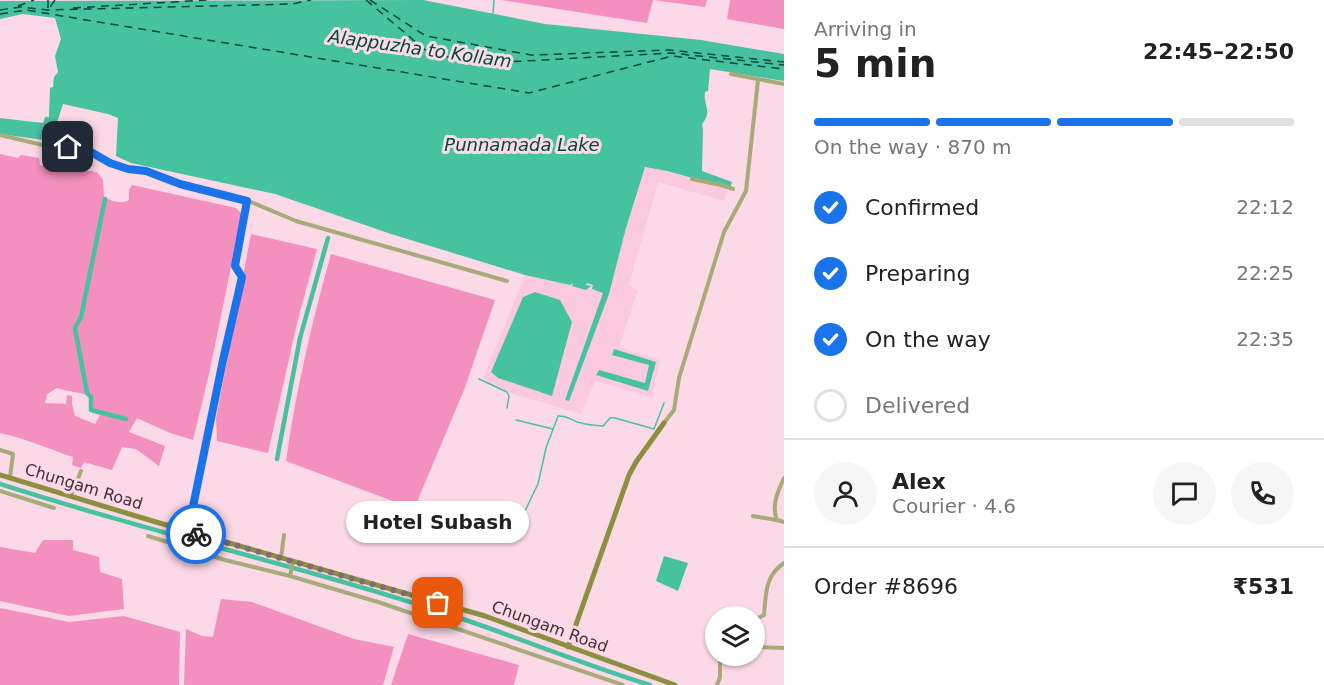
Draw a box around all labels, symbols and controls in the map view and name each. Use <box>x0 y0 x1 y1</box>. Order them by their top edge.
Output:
text: Arriving in <box>814 17 917 41</box>
water label: Alappuzha to Kollam <box>326 25 513 72</box>
text: 22:45–22:50 <box>1143 39 1294 64</box>
text: 5 min <box>814 41 936 86</box>
pin <box>42 121 93 172</box>
icon: home <box>51 130 84 163</box>
water label: Punnamada Lake <box>444 134 600 155</box>
text: On the way · 870 m <box>814 135 1012 159</box>
icon: check <box>814 191 847 224</box>
text: Confirmed <box>865 195 979 220</box>
text: 22:12 <box>1236 195 1294 219</box>
icon: check <box>814 257 847 290</box>
text: Preparing <box>865 261 971 286</box>
text: 22:25 <box>1236 261 1294 285</box>
icon: check <box>814 323 847 356</box>
text: On the way <box>865 327 991 352</box>
text: 22:35 <box>1236 327 1294 351</box>
text: Delivered <box>865 393 970 418</box>
street label: Chungam Road <box>23 460 145 513</box>
button: person <box>814 462 877 525</box>
button: chat <box>1153 462 1216 525</box>
button: phone <box>1231 462 1294 525</box>
text: Alex <box>892 469 946 494</box>
text: Courier · 4.6 <box>892 494 1016 518</box>
callout: Hotel Subash <box>346 501 530 543</box>
courier <box>166 504 226 564</box>
text: Hotel Subash <box>362 510 513 534</box>
icon: bike <box>180 518 213 551</box>
text: Order #8696 <box>814 574 958 599</box>
text: ₹531 <box>1233 574 1294 599</box>
pin <box>412 577 463 628</box>
icon: bag <box>421 586 454 619</box>
street label: Chungam Road <box>489 597 611 656</box>
map controls <box>705 606 765 666</box>
button: layers <box>705 606 765 666</box>

